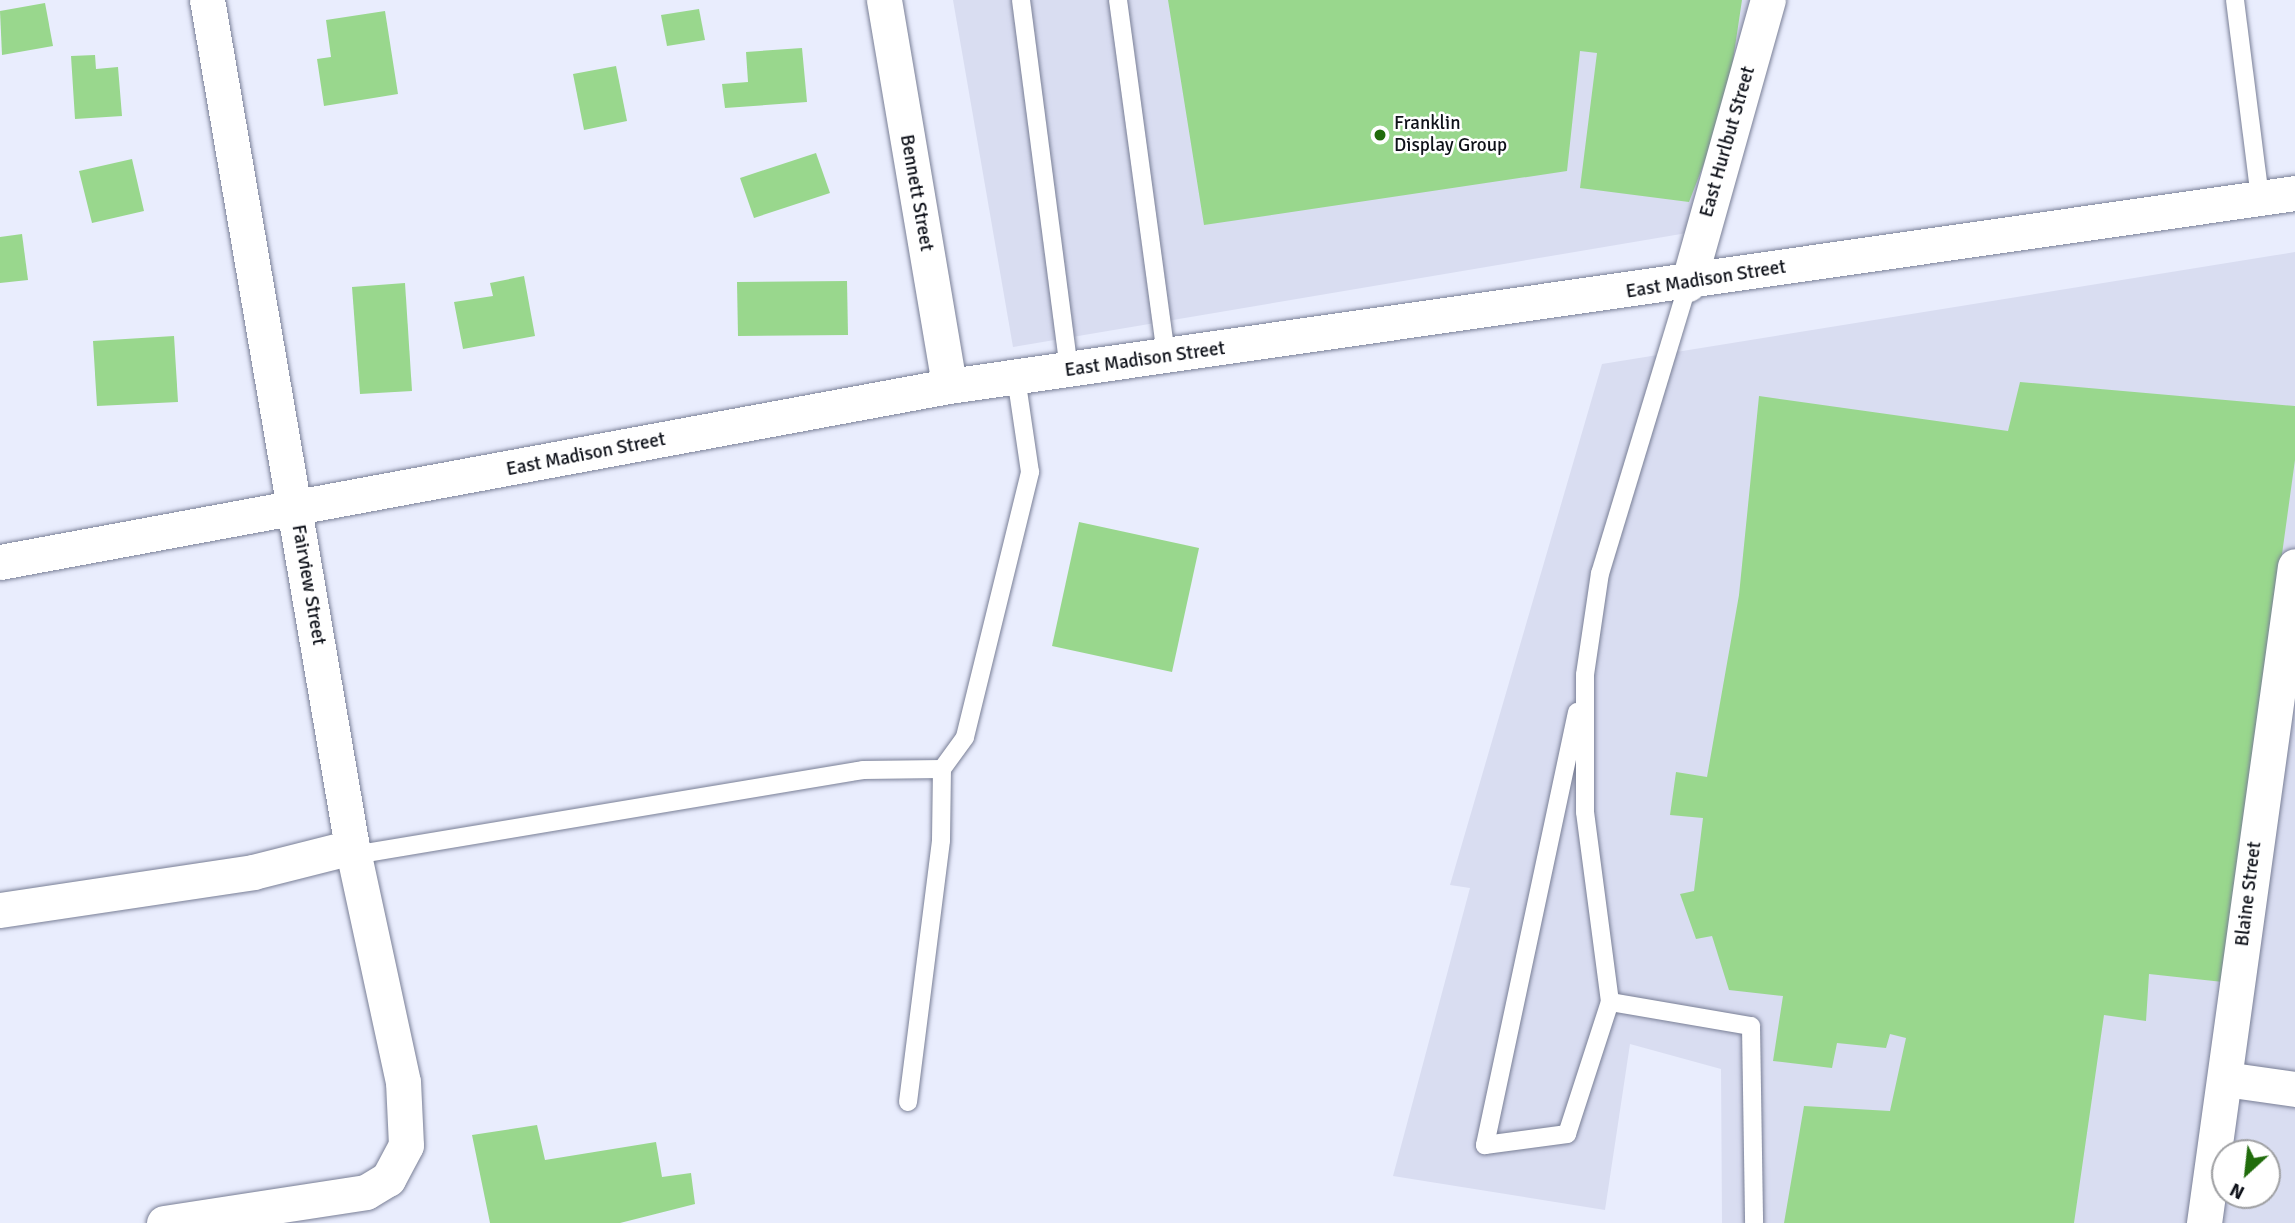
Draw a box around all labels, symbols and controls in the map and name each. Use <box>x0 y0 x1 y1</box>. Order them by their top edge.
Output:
street label: East Hurlbut Street <box>1696 64 1760 220</box>
place label: Franklin Display Group <box>1394 113 1507 157</box>
marker: Franklin Display Group <box>1372 127 1388 143</box>
street label: Bennett Street <box>895 133 937 253</box>
street label: East Madison Street <box>1624 256 1788 304</box>
street label: East Madison Street <box>1063 337 1227 383</box>
street label: East Madison Street <box>504 428 668 482</box>
street label: Fairview Street <box>286 523 330 647</box>
street label: Blaine Street <box>2231 840 2267 948</box>
north arrow <box>2211 1139 2281 1209</box>
text: N <box>2226 1177 2249 1205</box>

